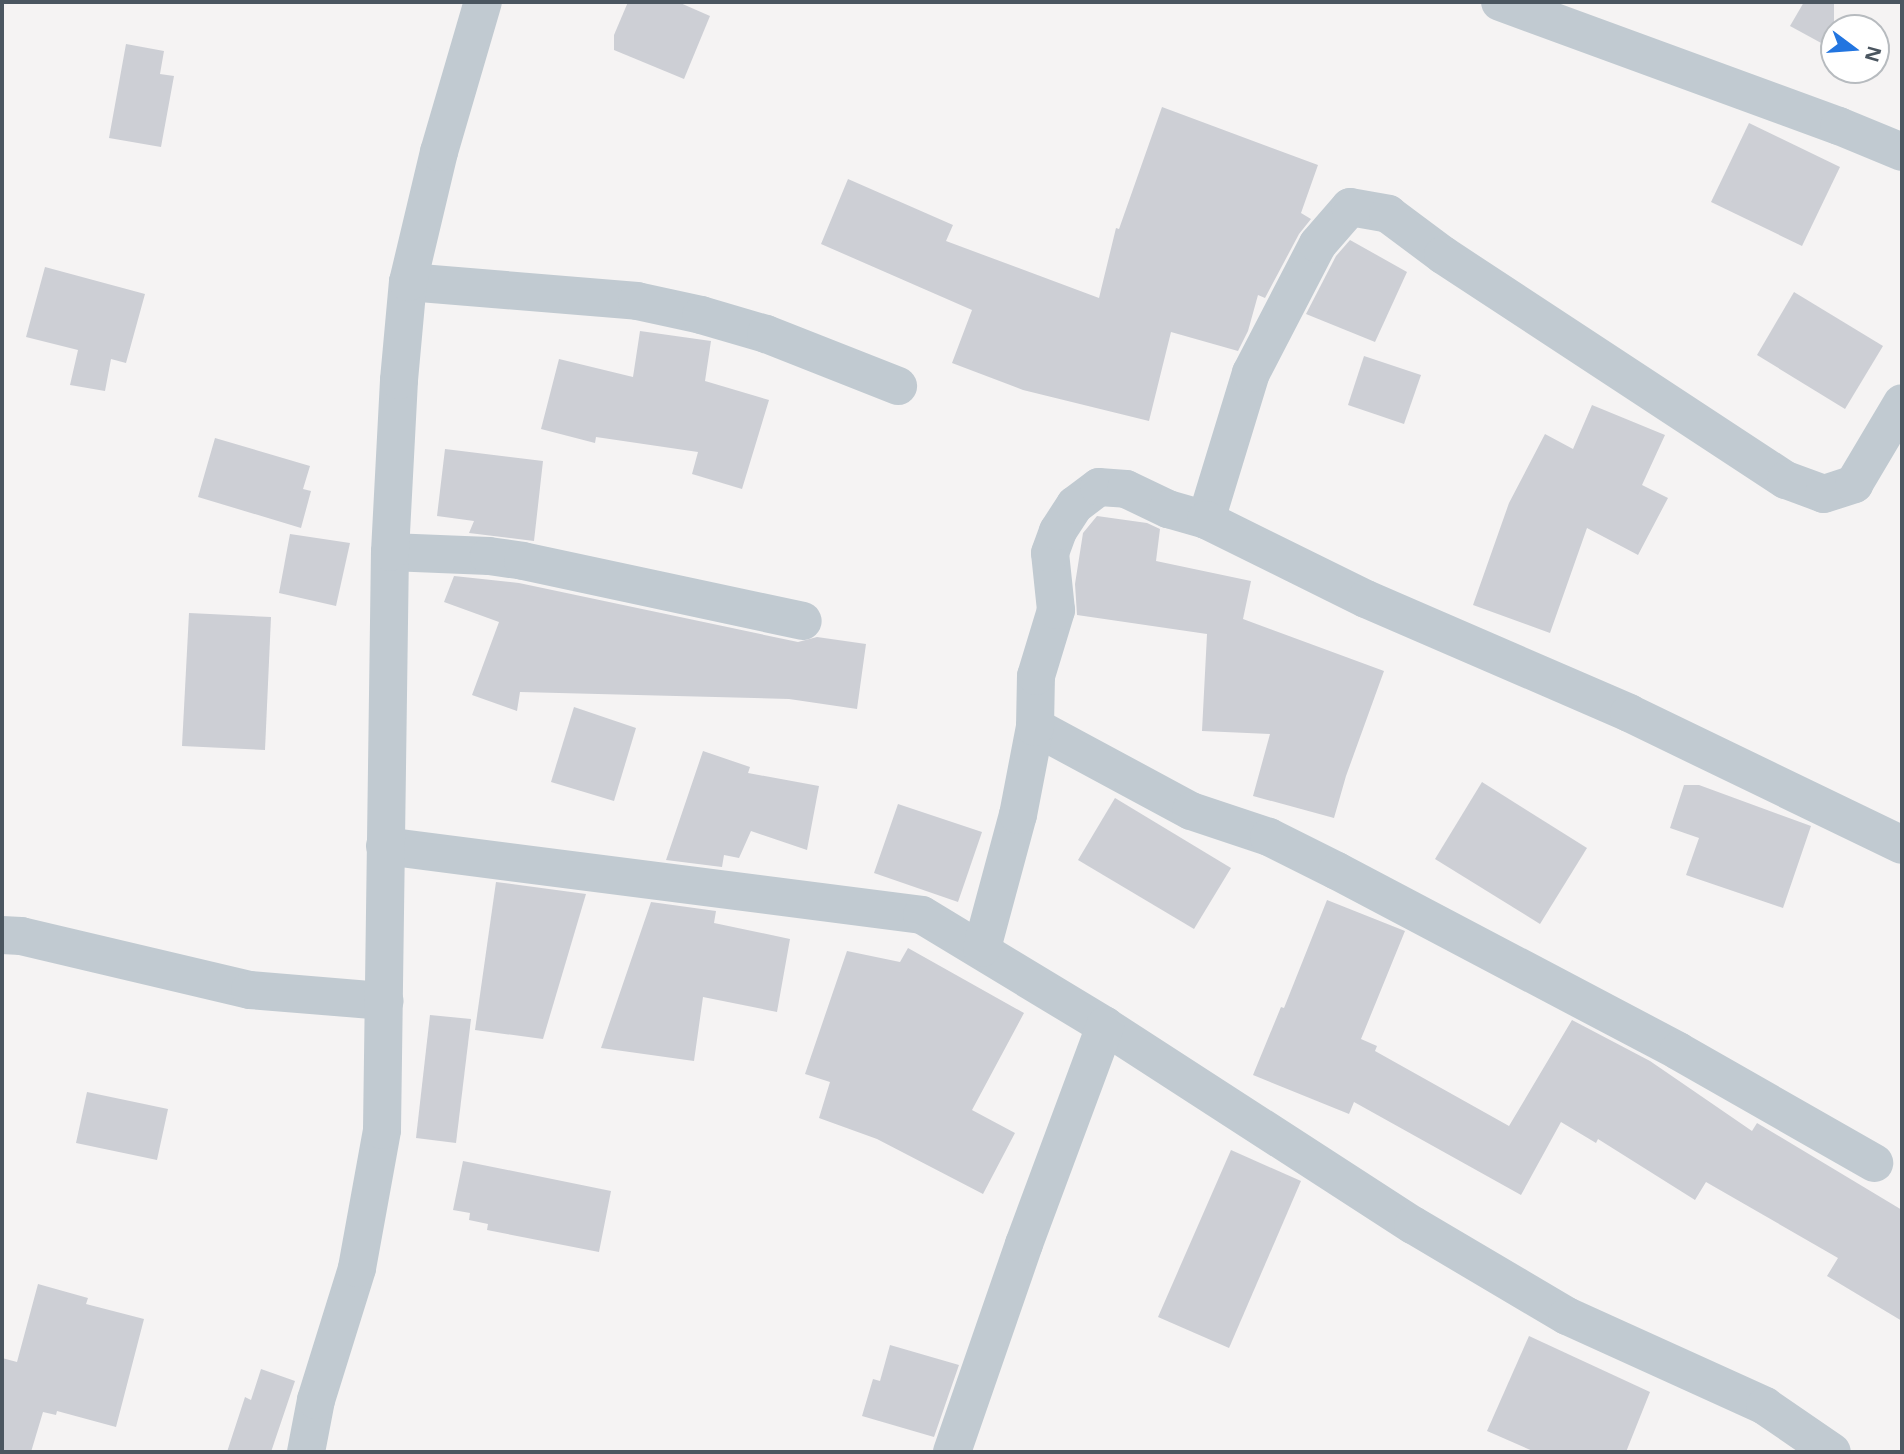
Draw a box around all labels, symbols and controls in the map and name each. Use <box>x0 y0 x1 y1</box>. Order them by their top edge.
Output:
north arrow <box>1820 14 1890 84</box>
text: N <box>1859 43 1888 65</box>

